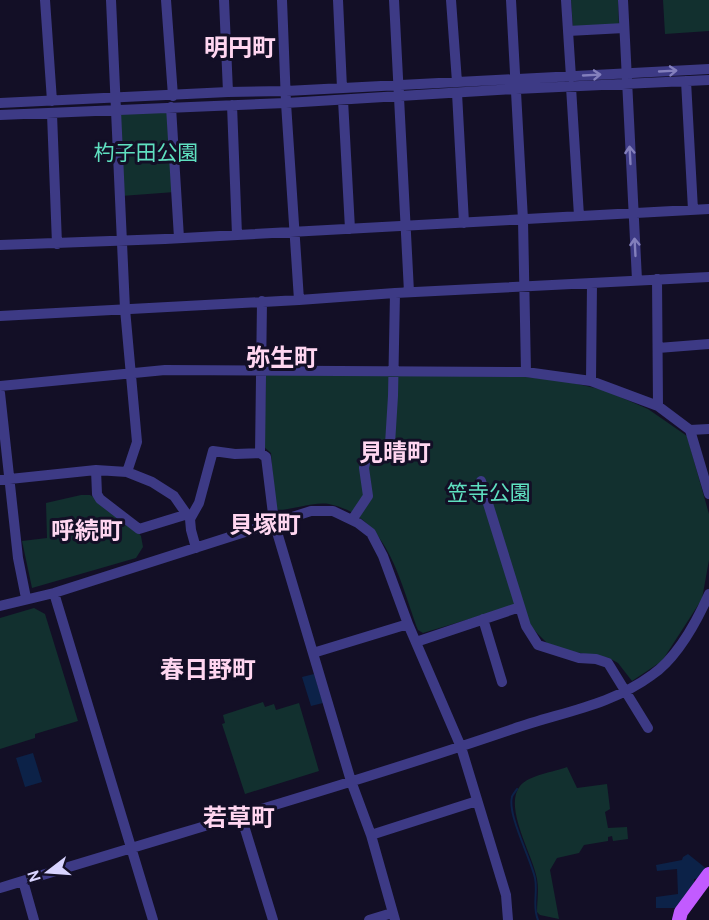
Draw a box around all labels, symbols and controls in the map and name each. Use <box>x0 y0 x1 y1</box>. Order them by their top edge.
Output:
district label: 明円町 <box>204 33 276 62</box>
one-way arrow <box>657 66 677 77</box>
one-way arrow <box>581 70 601 81</box>
park label: 杓子田公園 <box>94 140 199 165</box>
one-way arrow <box>625 145 636 165</box>
one-way arrow <box>629 237 640 257</box>
district label: 弥生町 <box>246 343 318 372</box>
district label: 見晴町 <box>359 438 431 467</box>
park label: 笠寺公園 <box>447 480 531 505</box>
district label: 貝塚町 <box>229 510 301 539</box>
district label: 呼続町 <box>51 516 123 545</box>
district label: 春日野町 <box>160 655 256 684</box>
district label: 若草町 <box>203 803 275 832</box>
north arrow <box>18 842 78 902</box>
text: N <box>23 868 45 884</box>

